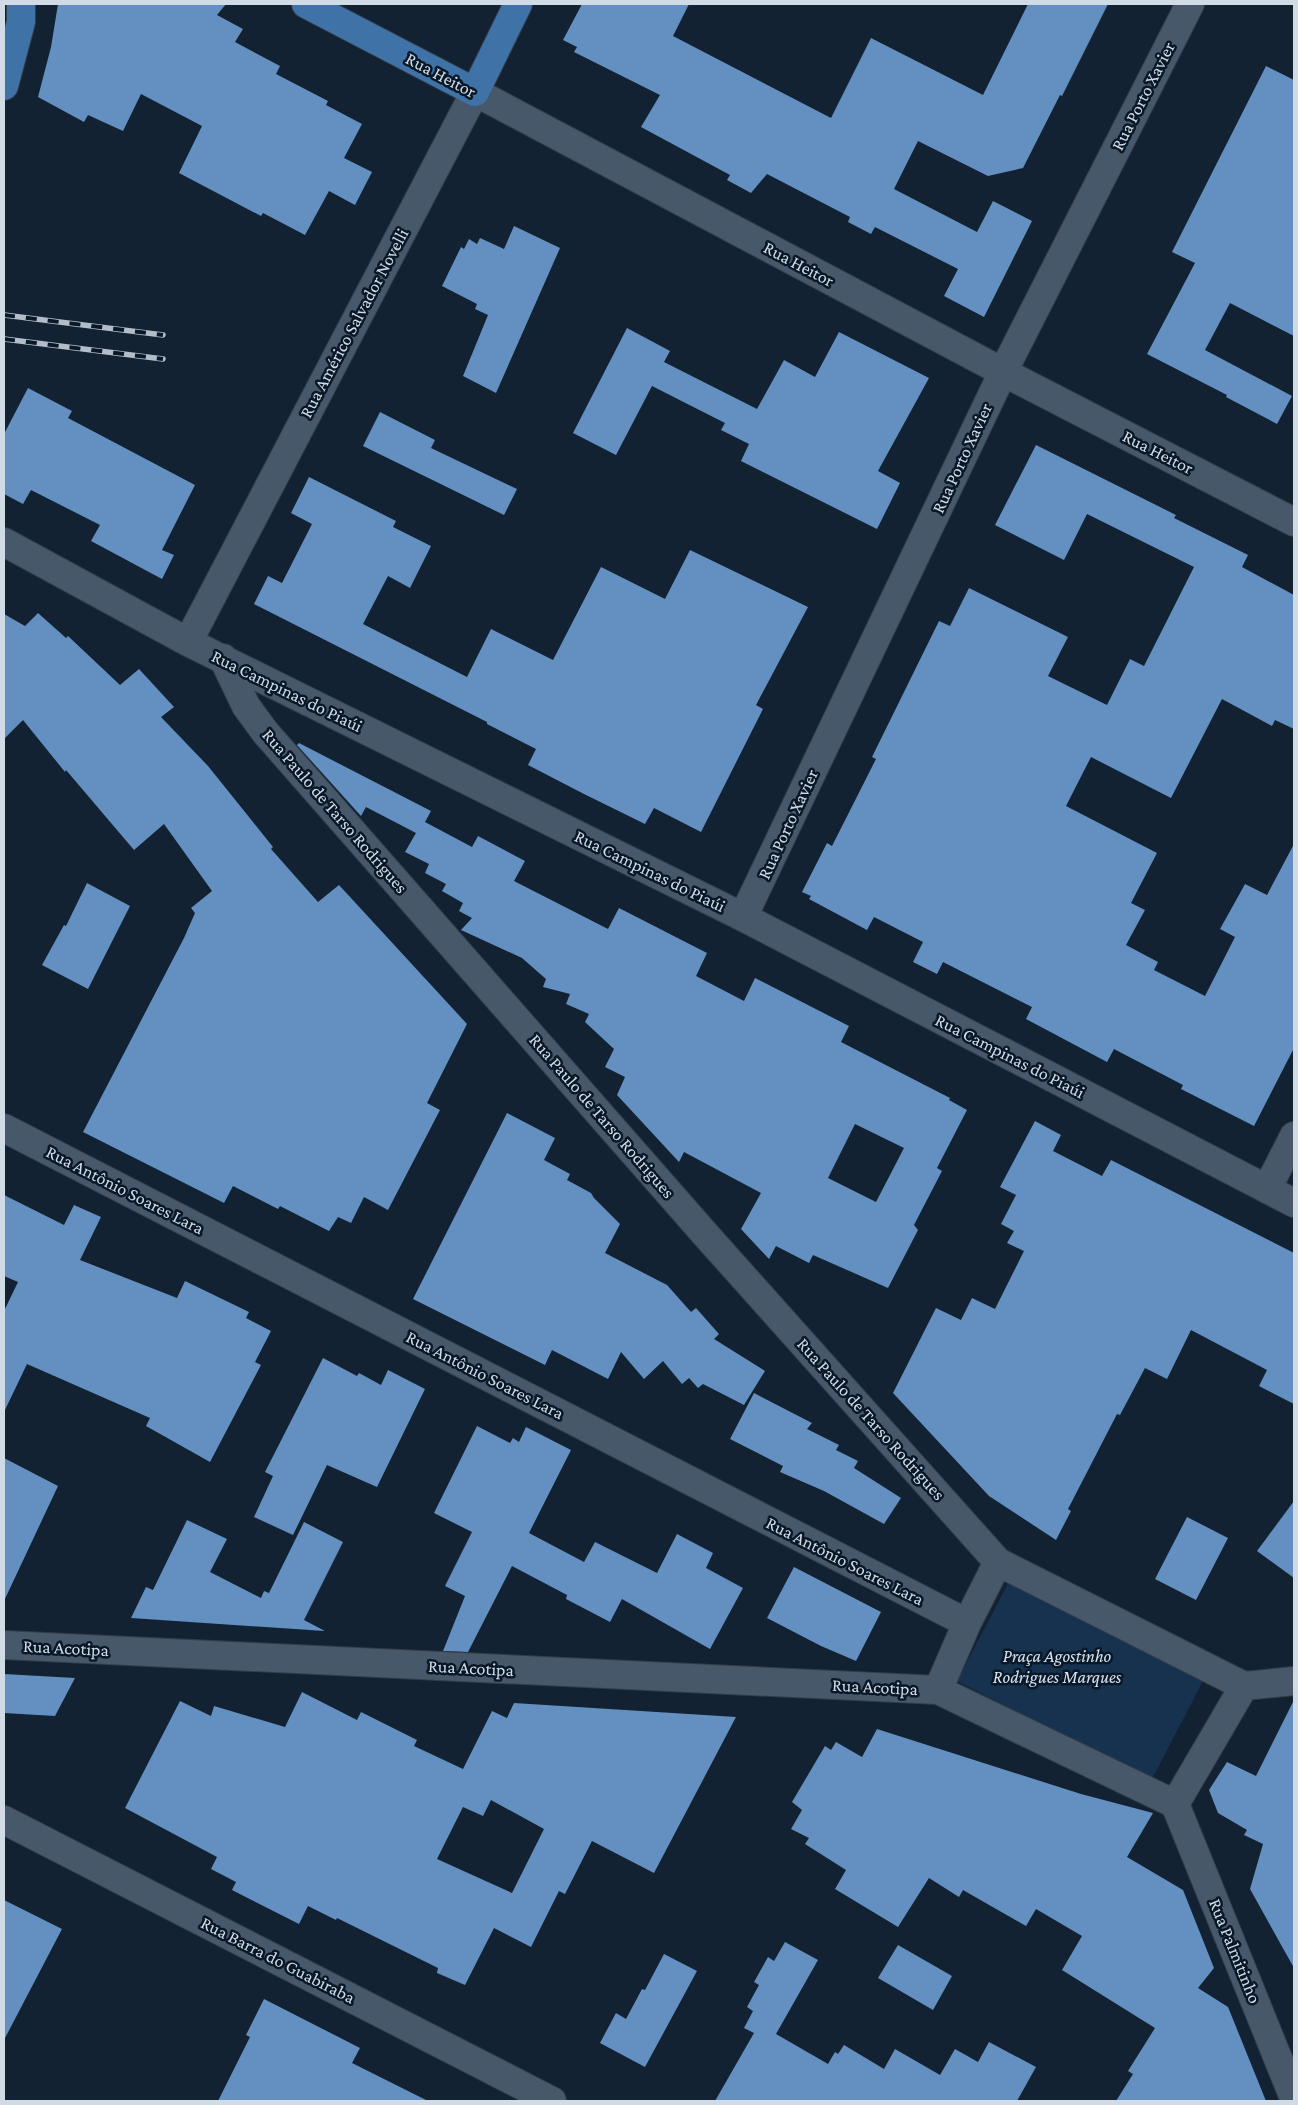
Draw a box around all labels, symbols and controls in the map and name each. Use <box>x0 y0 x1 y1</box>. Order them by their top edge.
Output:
street label: Rua Porto Xavier <box>1107 38 1179 153</box>
street label: Rua Heitor <box>402 48 480 102</box>
street label: Rua Américo Salvador Novelli <box>296 225 413 421</box>
street label: Rua Heitor <box>760 237 838 291</box>
street label: Rua Porto Xavier <box>928 399 996 516</box>
street label: Rua Heitor <box>1119 426 1197 479</box>
street label: Rua Campinas do Piaúi <box>208 646 366 736</box>
street label: Rua Paulo de Tarso Rodrigues <box>258 725 412 897</box>
street label: Rua Porto Xavier <box>754 765 822 882</box>
street label: Rua Campinas do Piaúi <box>571 826 729 916</box>
street label: Rua Campinas do Piaúi <box>932 1010 1088 1103</box>
street label: Rua Paulo de Tarso Rodrigues <box>525 1030 679 1202</box>
street label: Rua Antônio Soares Lara <box>43 1142 207 1238</box>
street label: Rua Antônio Soares Lara <box>403 1327 567 1423</box>
street label: Rua Paulo de Tarso Rodrigues <box>793 1334 949 1504</box>
street label: Rua Antônio Soares Lara <box>763 1513 927 1609</box>
street label: Rua Acotipa <box>23 1636 109 1660</box>
park label: Praça Agostinho Rodrigues Marques <box>993 1646 1122 1687</box>
street label: Rua Acotipa <box>428 1656 514 1680</box>
street label: Rua Acotipa <box>832 1675 918 1699</box>
street label: Rua Palmitinho <box>1205 1896 1265 2006</box>
street label: Rua Barra do Guabiraba <box>198 1912 358 2008</box>

